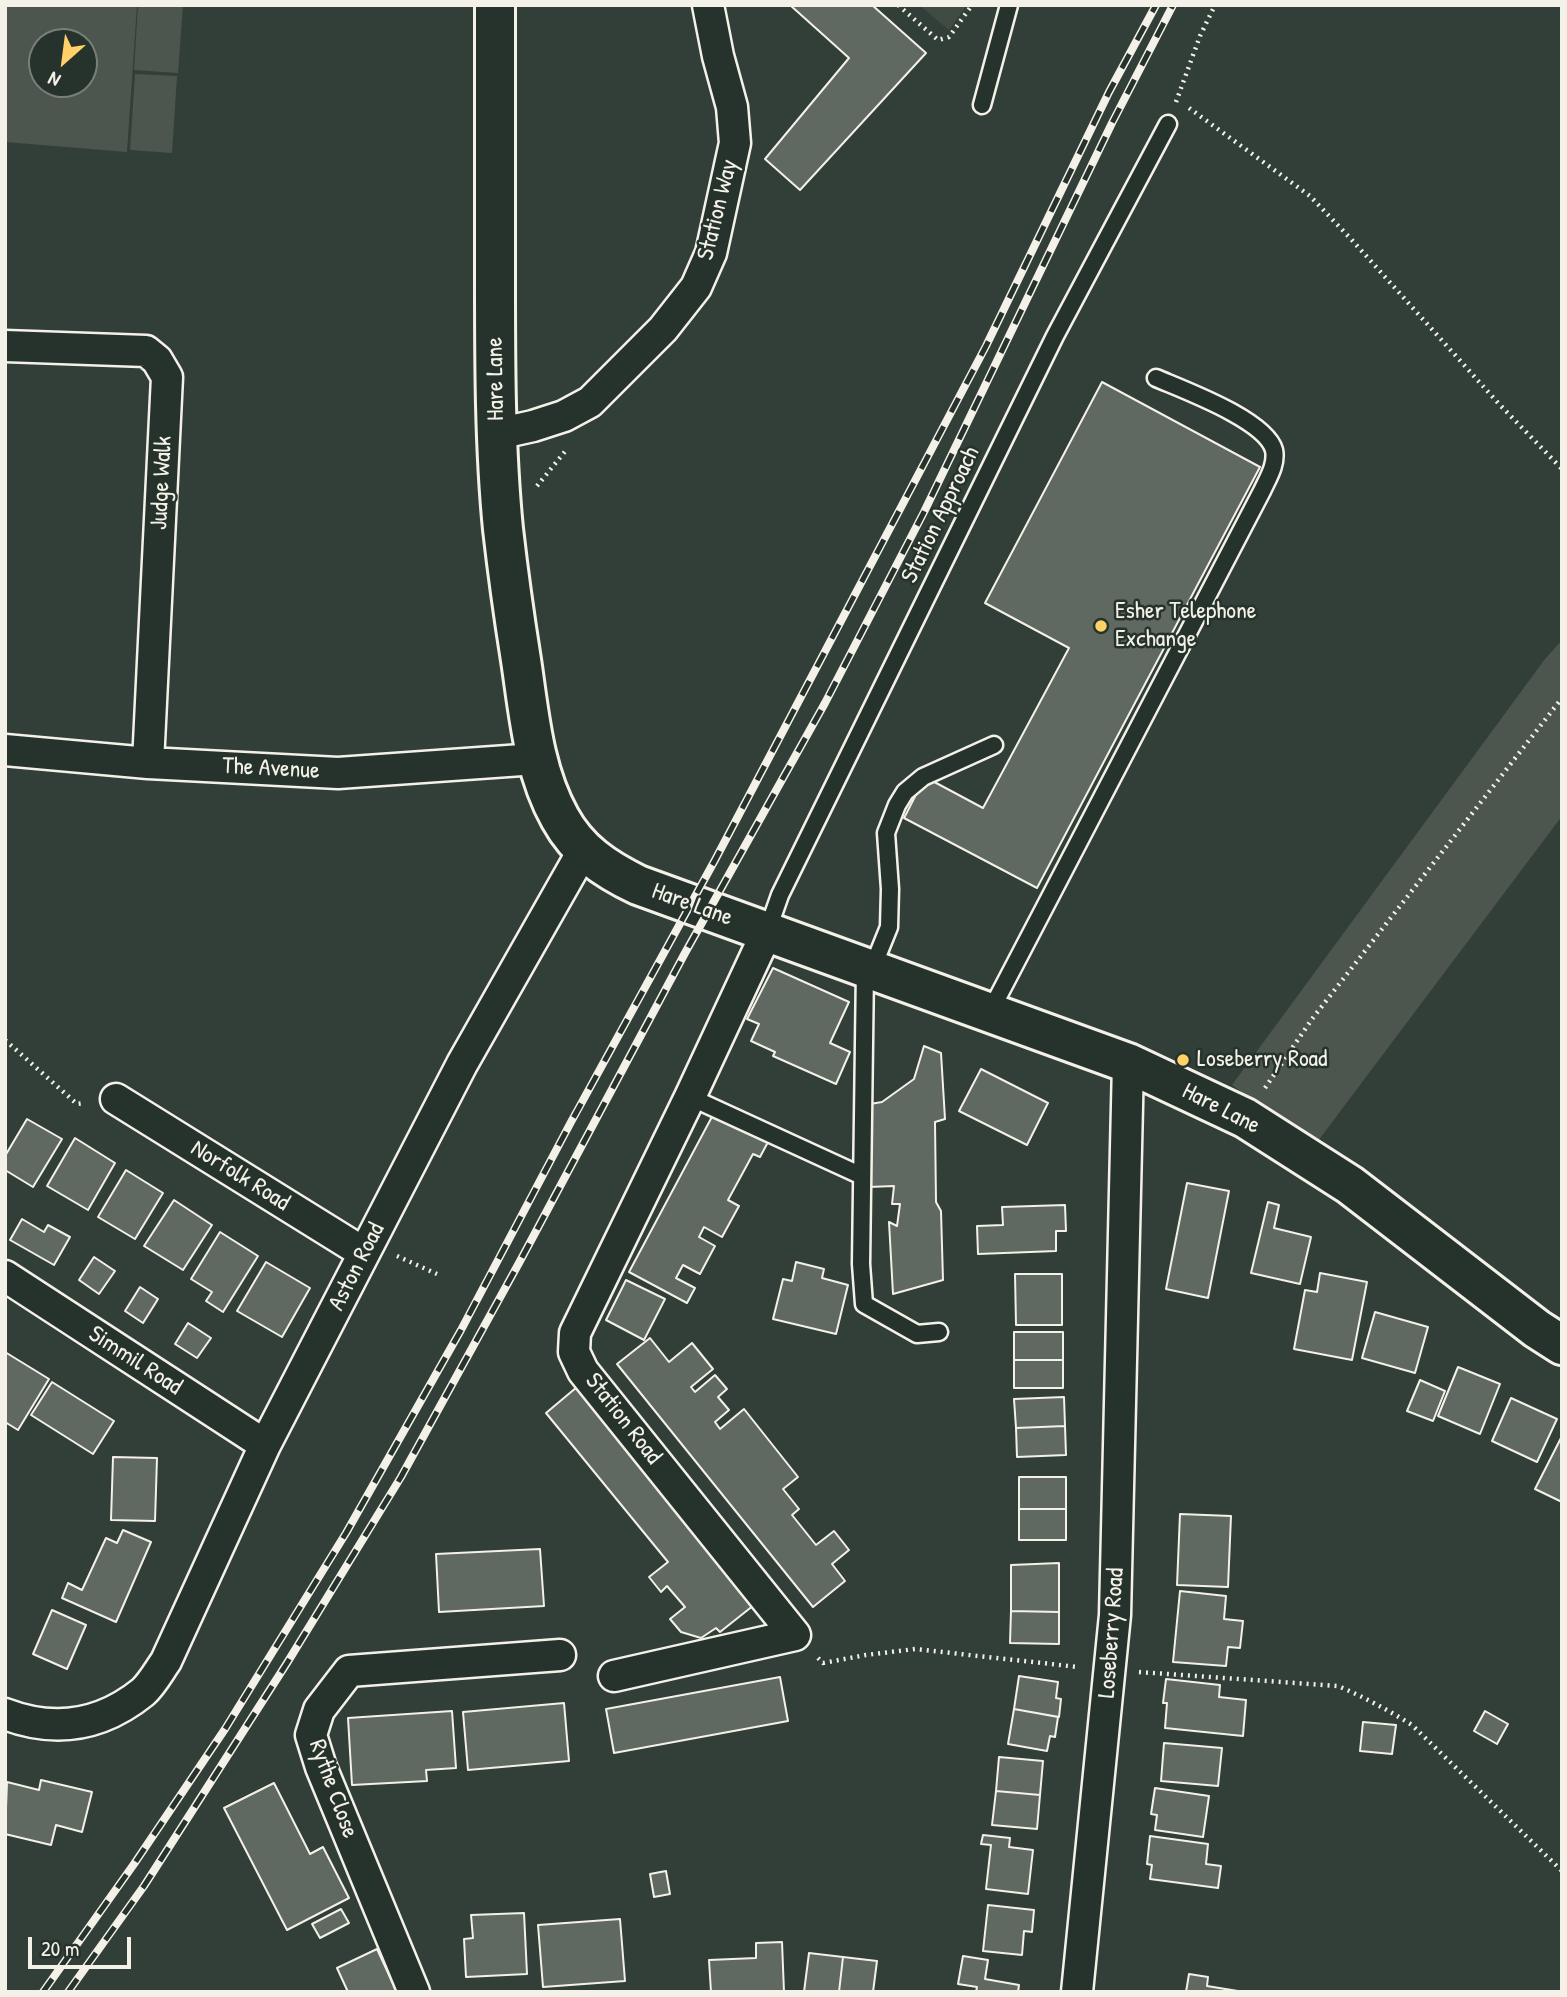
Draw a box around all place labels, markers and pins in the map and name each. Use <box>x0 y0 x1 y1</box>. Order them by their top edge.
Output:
place label: Esher Telephone Exchange <box>1115 598 1256 654</box>
marker: Esher Telephone Exchange <box>1093 618 1109 634</box>
place label: Loseberry Road <box>1197 1046 1327 1074</box>
marker: Loseberry Road <box>1175 1052 1191 1068</box>

